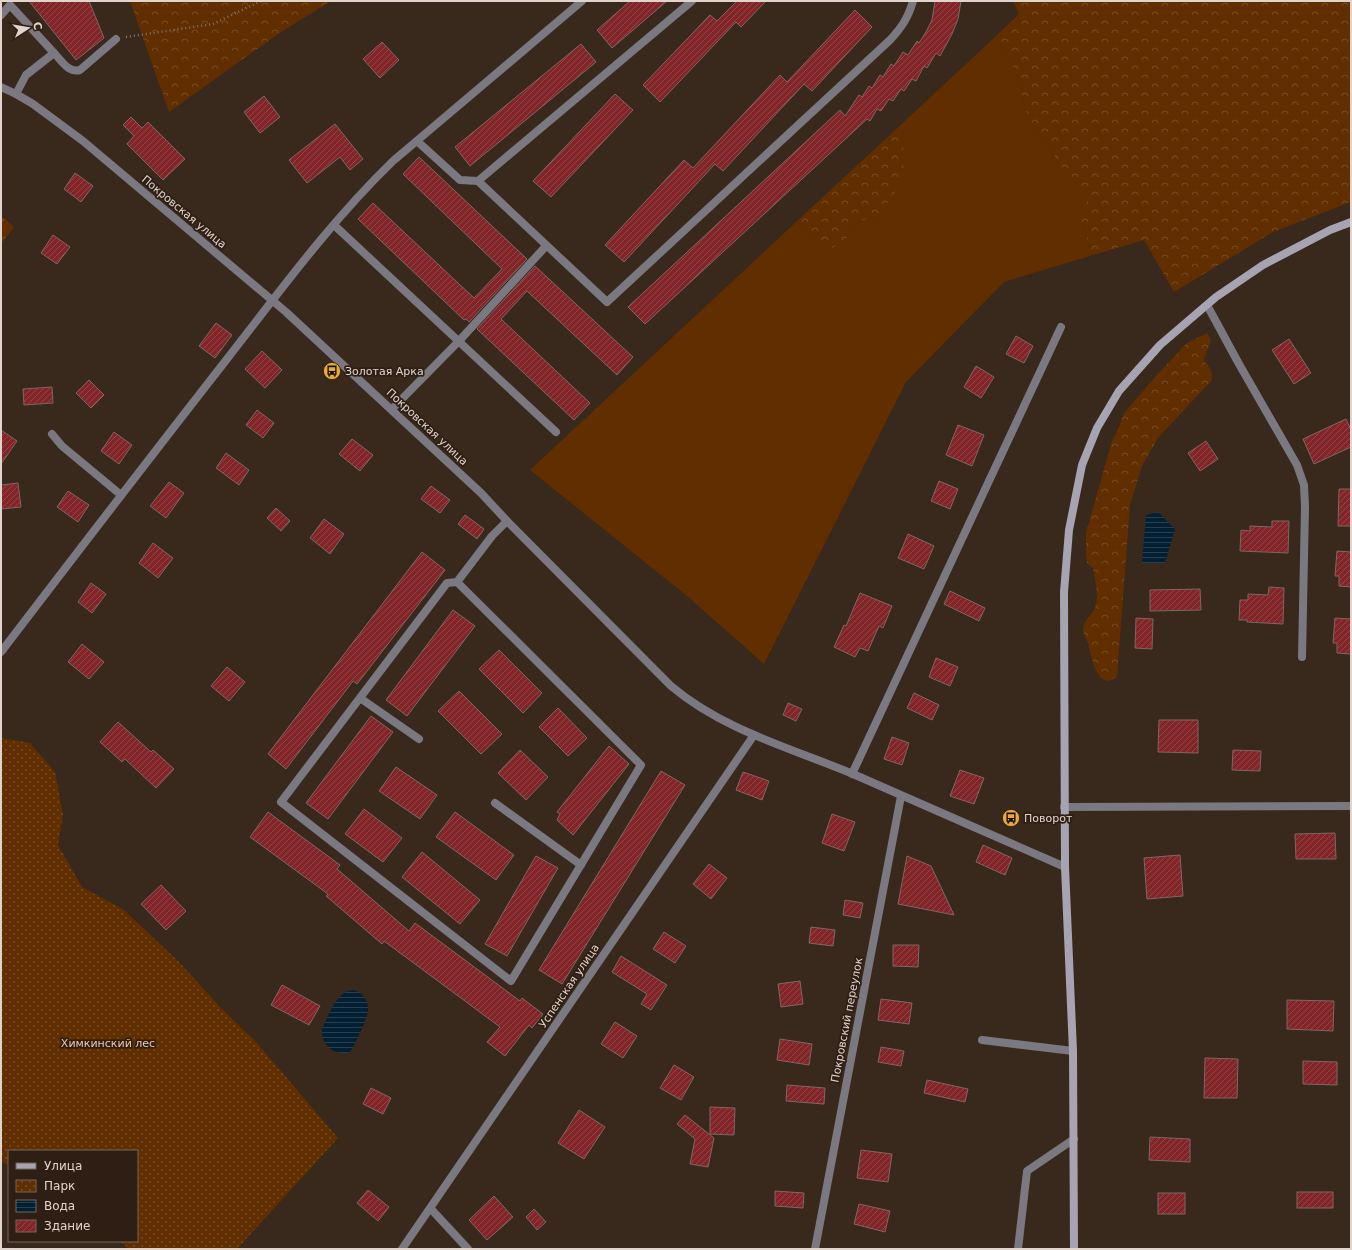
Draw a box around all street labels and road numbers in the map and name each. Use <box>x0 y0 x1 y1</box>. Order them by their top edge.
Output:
street label: Покровская улица <box>139 173 229 251</box>
street label: Покровская улица <box>384 386 470 468</box>
street label: Успенская улица <box>536 942 602 1030</box>
street label: Покровский переулок <box>829 956 866 1084</box>

